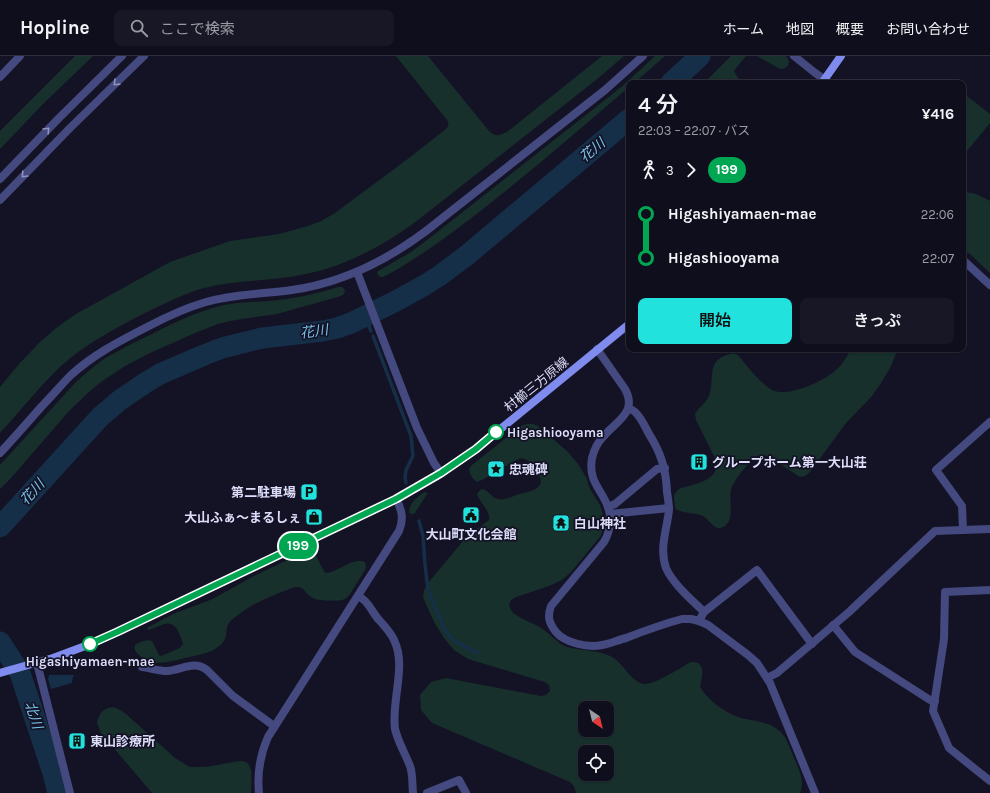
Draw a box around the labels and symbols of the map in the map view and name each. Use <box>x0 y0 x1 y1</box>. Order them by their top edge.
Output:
one-way arrow <box>113 78 121 86</box>
one-way arrow <box>42 127 49 135</box>
water label: 花川 <box>576 134 610 166</box>
one-way arrow <box>22 170 29 178</box>
water label: 花川 <box>299 321 331 342</box>
street label: 村櫛三方原線 <box>501 354 571 415</box>
marker: Higashiooyama <box>488 424 504 440</box>
place label: Higashiooyama <box>507 425 604 440</box>
building icon: グループホーム第一大山荘 <box>689 452 709 472</box>
place label: グループホーム第一大山荘 <box>712 455 867 470</box>
place icon: 忠魂碑 <box>486 459 506 479</box>
place label: 忠魂碑 <box>509 462 548 477</box>
water label: 花川 <box>17 475 49 508</box>
parking icon: 第二駐車場 <box>299 482 319 502</box>
place label: 第二駐車場 <box>231 485 296 500</box>
public building icon: 大山町文化会館 <box>461 505 481 525</box>
shop icon: 大山ふぁ～まるしぇ <box>304 507 324 527</box>
place label: 大山ふぁ～まるしぇ <box>184 510 301 525</box>
temple icon: 白山神社 <box>551 513 571 533</box>
place label: 白山神社 <box>574 516 626 531</box>
place label: 大山町文化会館 <box>425 527 517 542</box>
line badge: 199 <box>275 533 321 559</box>
marker: Higashiyamaen-mae <box>82 636 98 652</box>
place label: Higashiyamaen-mae <box>26 654 154 669</box>
water label: 北川 <box>21 699 47 733</box>
north arrow <box>578 701 614 737</box>
building icon: 東山診療所 <box>67 731 87 751</box>
place label: 東山診療所 <box>90 734 155 749</box>

